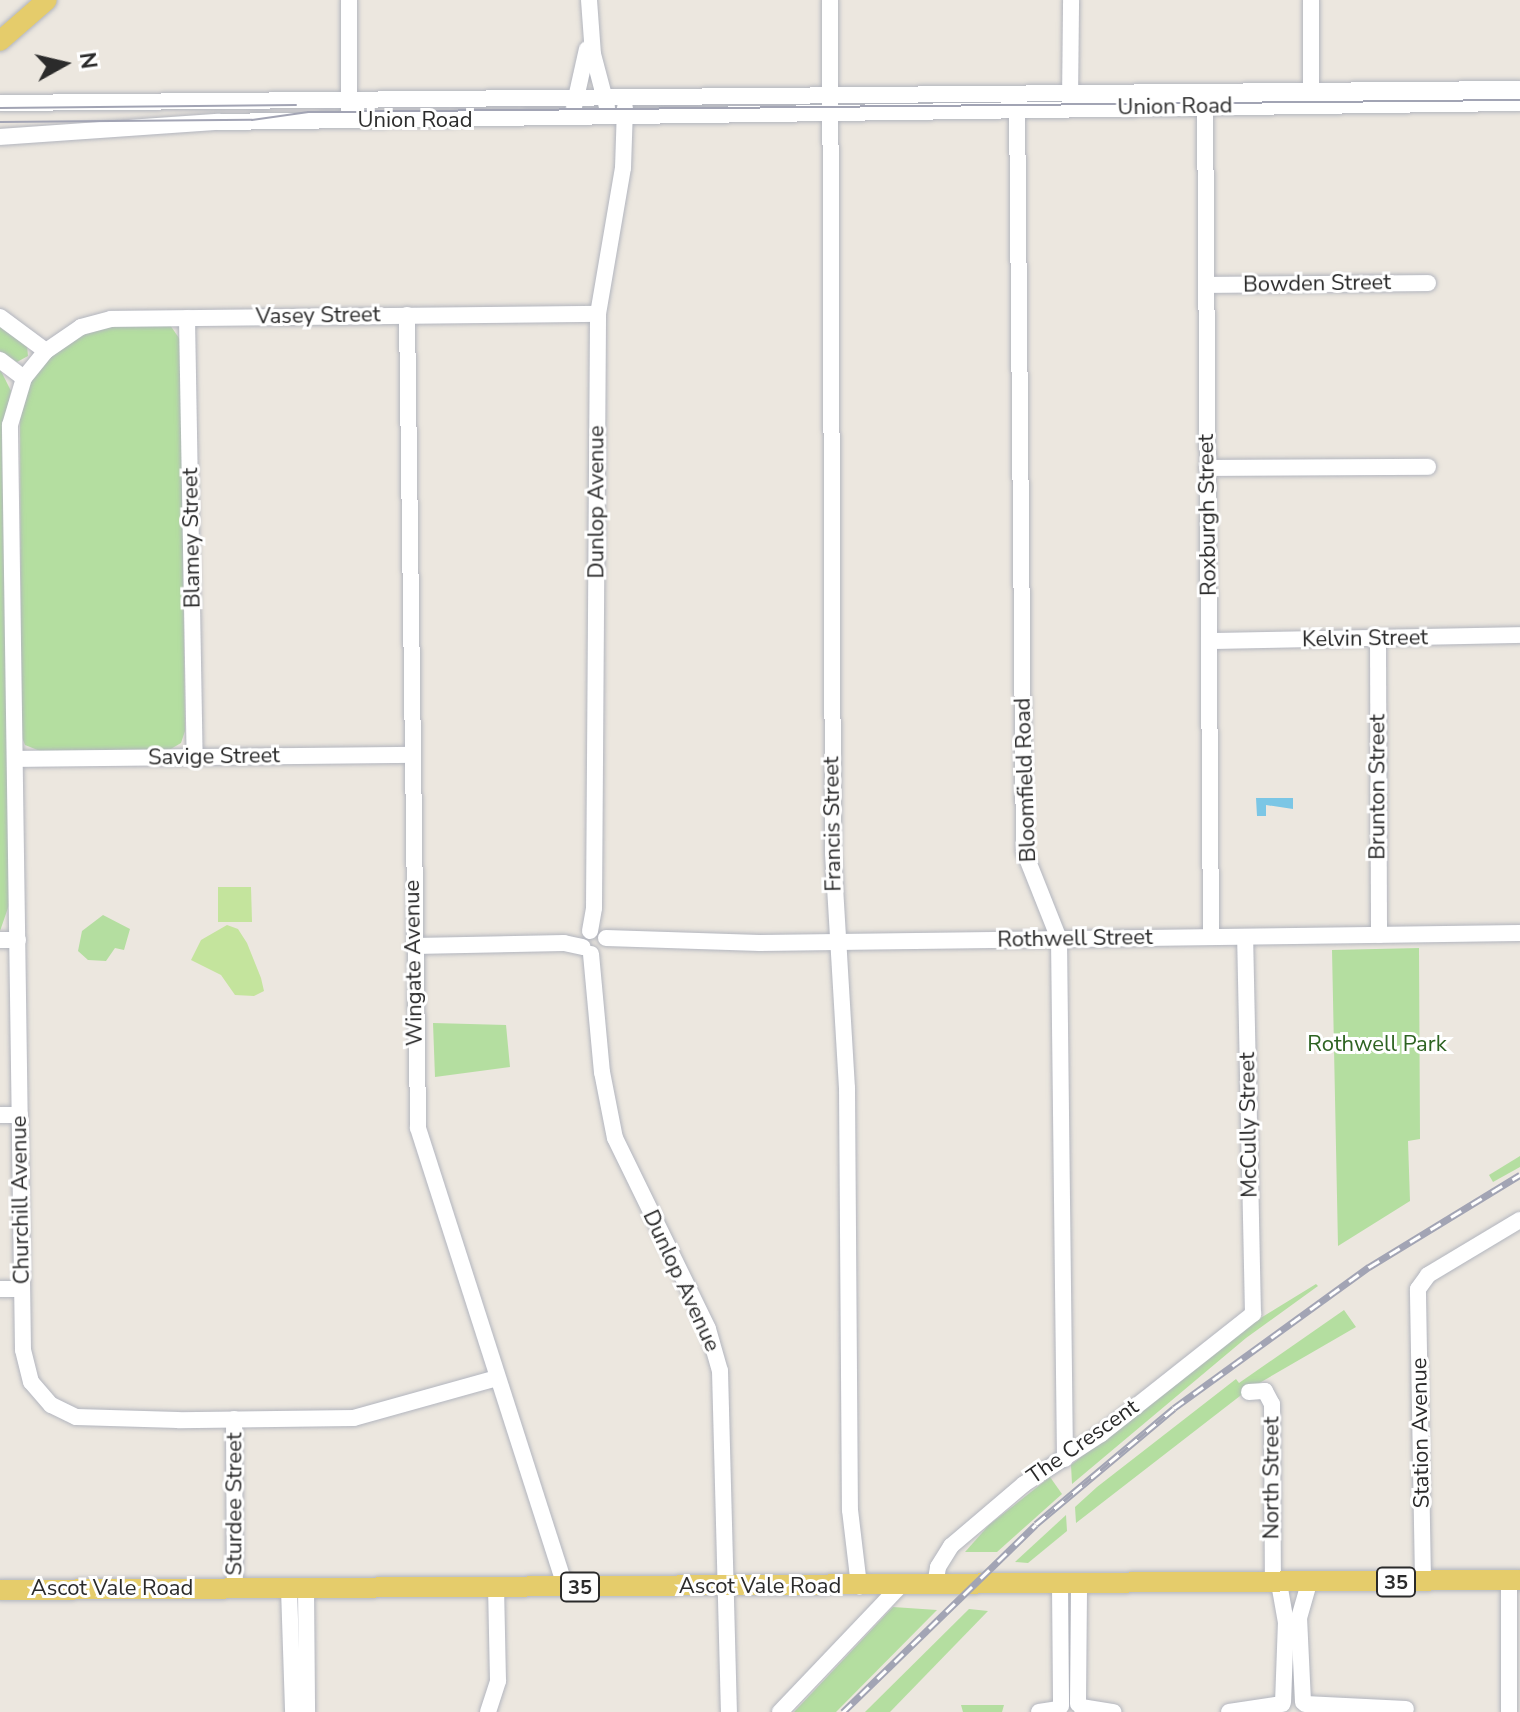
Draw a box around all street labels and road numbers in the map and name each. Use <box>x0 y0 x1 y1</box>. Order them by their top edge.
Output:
street label: Union Road <box>1117 93 1233 121</box>
street label: Union Road <box>357 108 473 134</box>
street label: Bowden Street <box>1243 270 1391 298</box>
street label: Vasey Street <box>255 302 381 330</box>
street label: Dunlop Avenue <box>584 425 610 579</box>
street label: Roxburgh Street <box>1193 434 1223 596</box>
street label: Blamey Street <box>178 468 206 608</box>
street label: Kelvin Street <box>1302 625 1428 653</box>
street label: Bloomfield Road <box>1010 697 1042 863</box>
street label: Brunton Street <box>1365 714 1391 860</box>
street label: Savige Street <box>148 743 280 771</box>
street label: Francis Street <box>819 756 847 892</box>
street label: Wingate Avenue <box>399 880 429 1046</box>
street label: Rothwell Street <box>997 924 1153 954</box>
street label: McCully Street <box>1235 1052 1263 1198</box>
street label: Churchill Avenue <box>6 1115 36 1285</box>
street label: Dunlop Avenue <box>637 1206 725 1356</box>
street label: Station Avenue <box>1406 1357 1436 1509</box>
street label: The Crescent <box>1022 1394 1144 1490</box>
street label: North Street <box>1259 1417 1285 1539</box>
street label: Sturdee Street <box>222 1432 248 1576</box>
road number: 35 <box>1376 1566 1416 1598</box>
road number: 35 <box>560 1571 600 1603</box>
street label: Ascot Vale Road <box>679 1574 841 1600</box>
street label: Ascot Vale Road <box>31 1576 193 1602</box>

